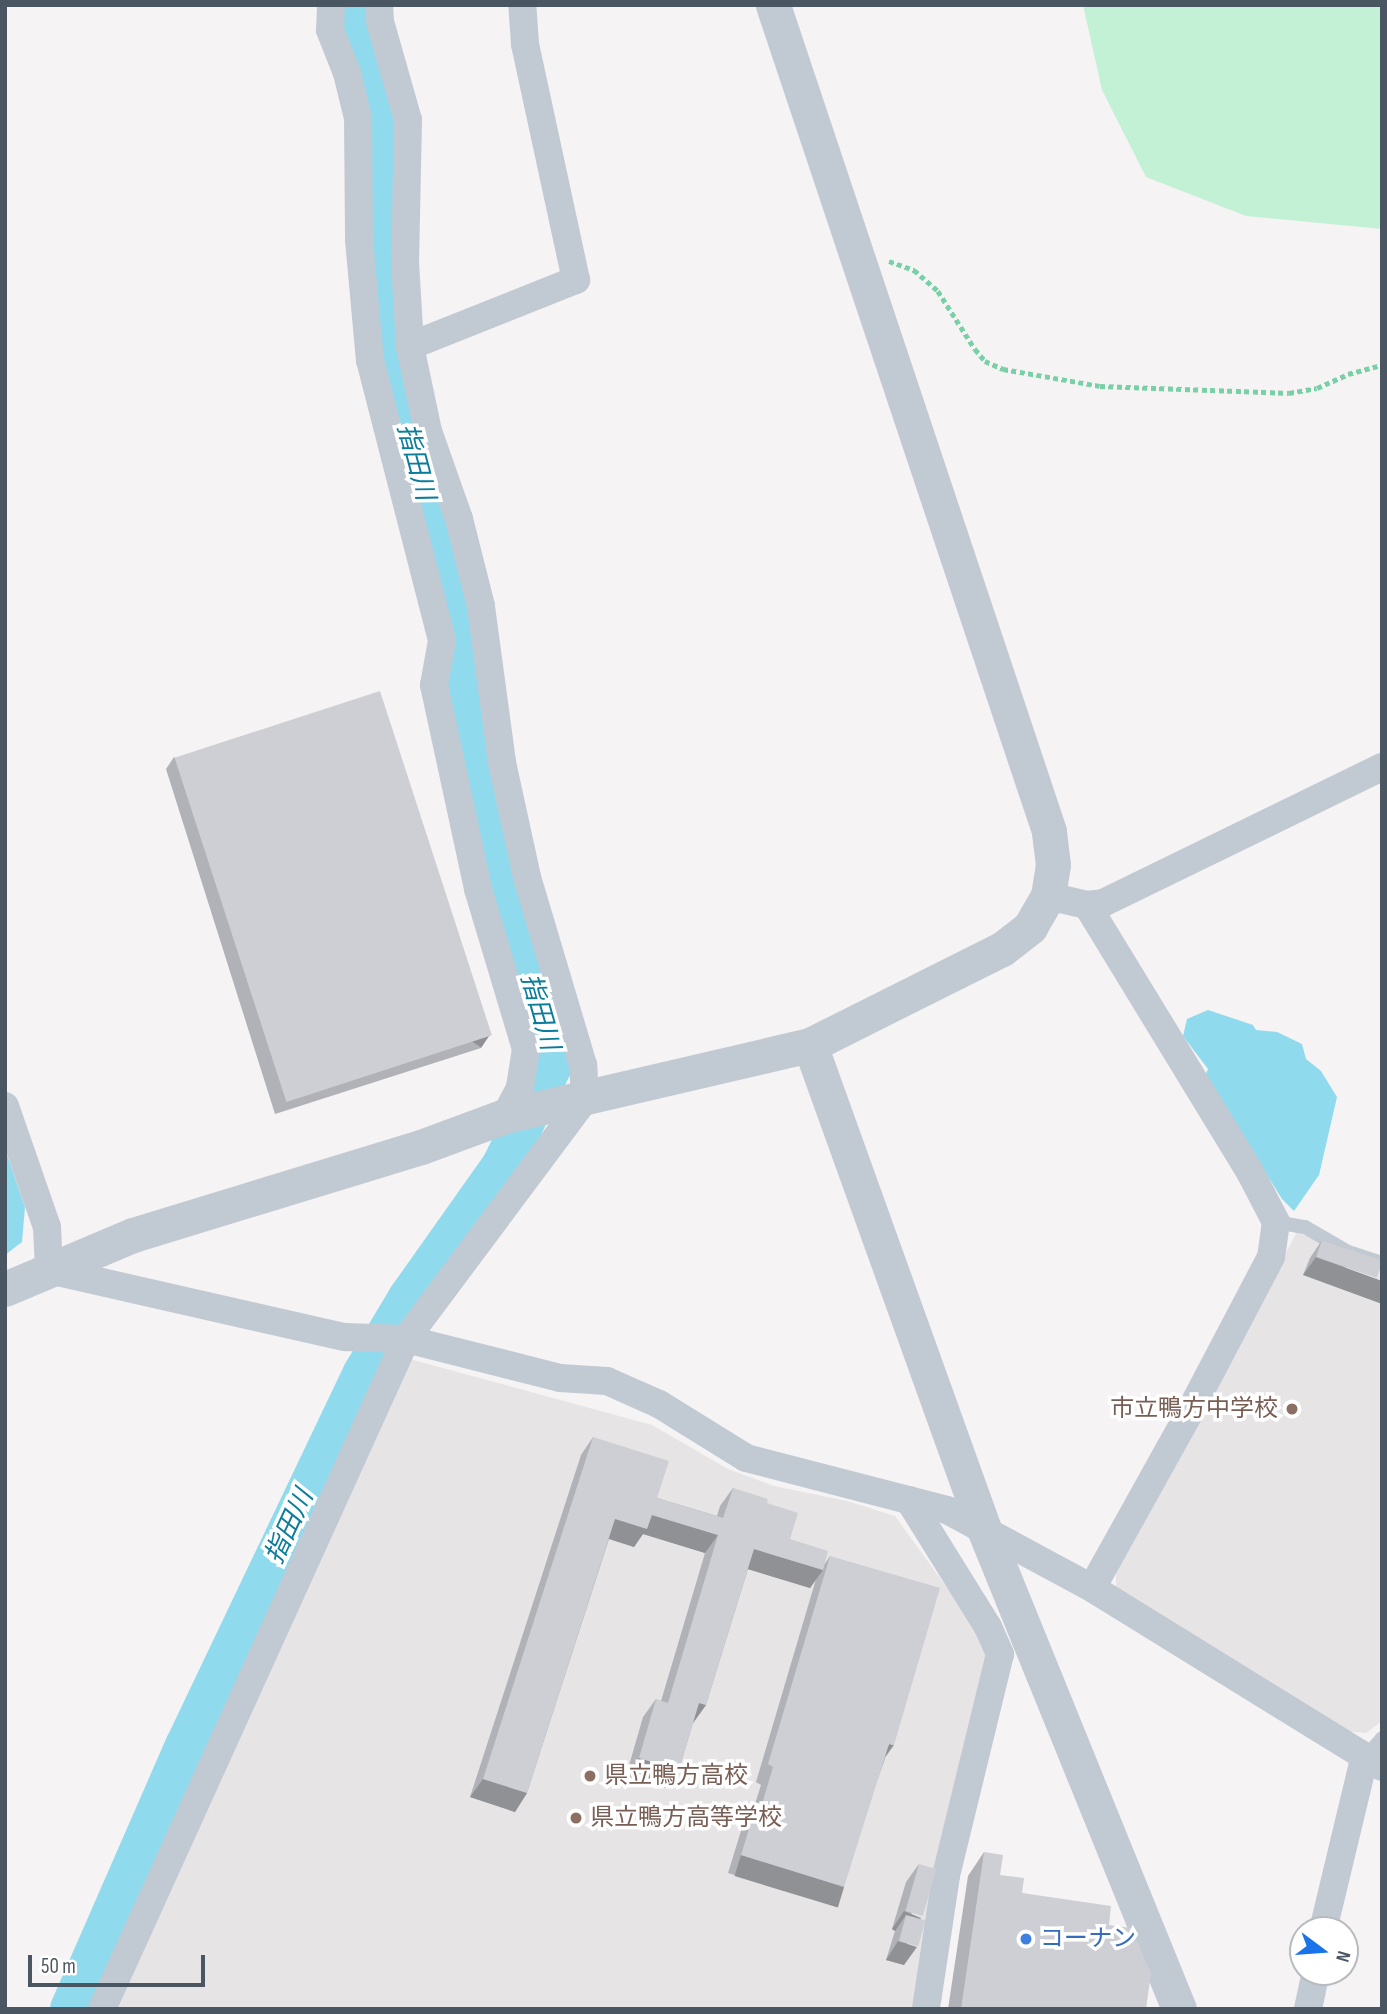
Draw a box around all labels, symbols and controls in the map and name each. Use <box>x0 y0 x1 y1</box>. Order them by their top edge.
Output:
water label: 指田川 <box>390 420 440 504</box>
water label: 指田川 <box>513 970 565 1054</box>
place label: 市立鴨方中学校 <box>1110 1395 1278 1423</box>
marker: 市立鴨方中学校 <box>1284 1401 1300 1417</box>
water label: 指田川 <box>259 1485 321 1569</box>
place label: 県立鴨方高校 <box>604 1762 748 1790</box>
marker: 県立鴨方高校 <box>582 1768 598 1784</box>
place label: 県立鴨方高等学校 <box>590 1804 782 1832</box>
marker: 県立鴨方高等学校 <box>568 1810 584 1826</box>
north arrow <box>1289 1916 1359 1986</box>
place label: コーナン <box>1040 1925 1136 1953</box>
marker: コーナン <box>1018 1931 1034 1947</box>
scale bar <box>32 1940 208 1984</box>
text: N <box>1330 1948 1355 1964</box>
text: 50 m <box>41 1954 76 1979</box>

